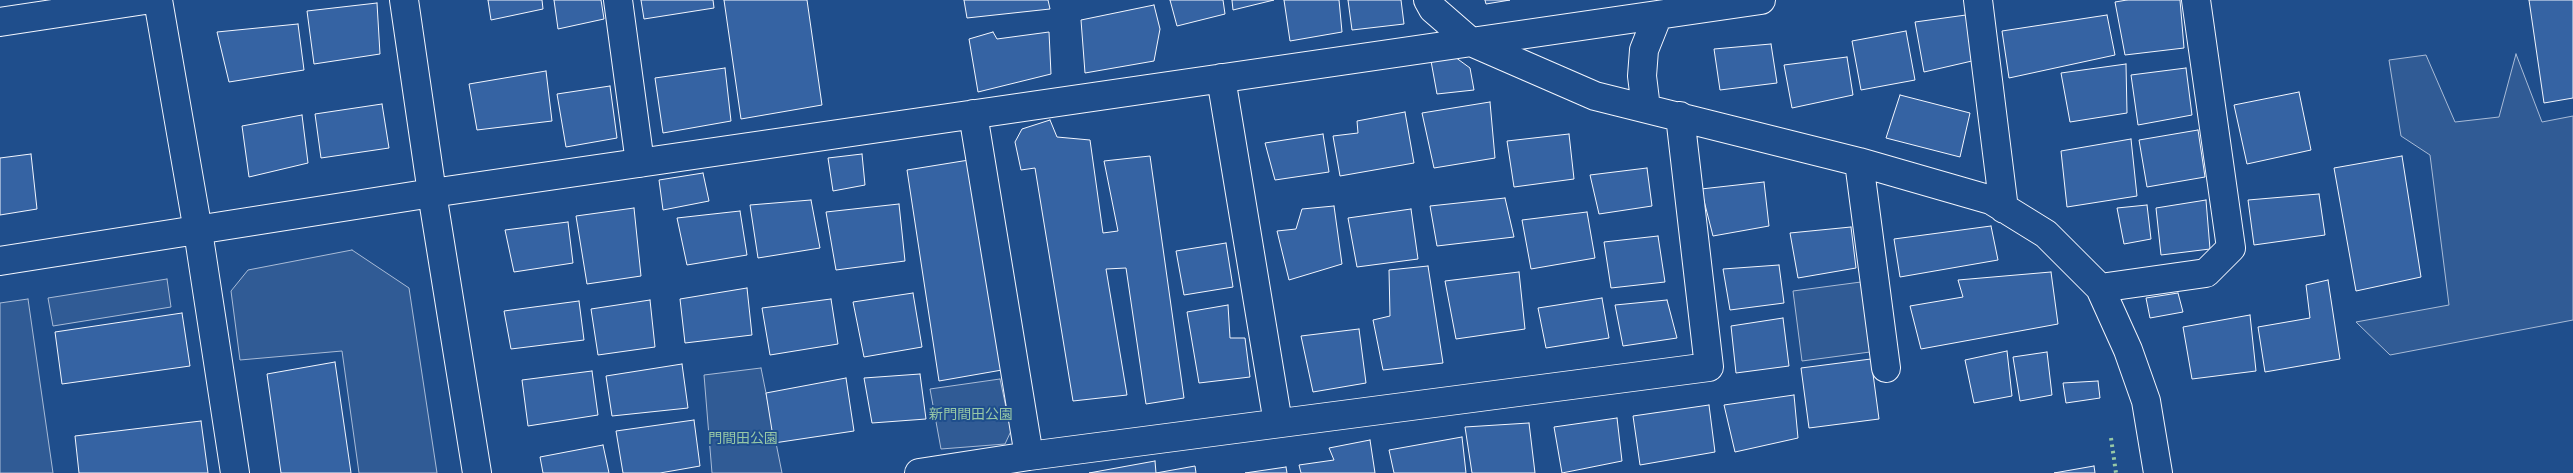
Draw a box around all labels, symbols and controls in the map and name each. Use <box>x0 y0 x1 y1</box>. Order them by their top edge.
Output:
park label: 新門間田公園 <box>929 407 1013 423</box>
park label: 門間田公園 <box>708 431 778 447</box>

